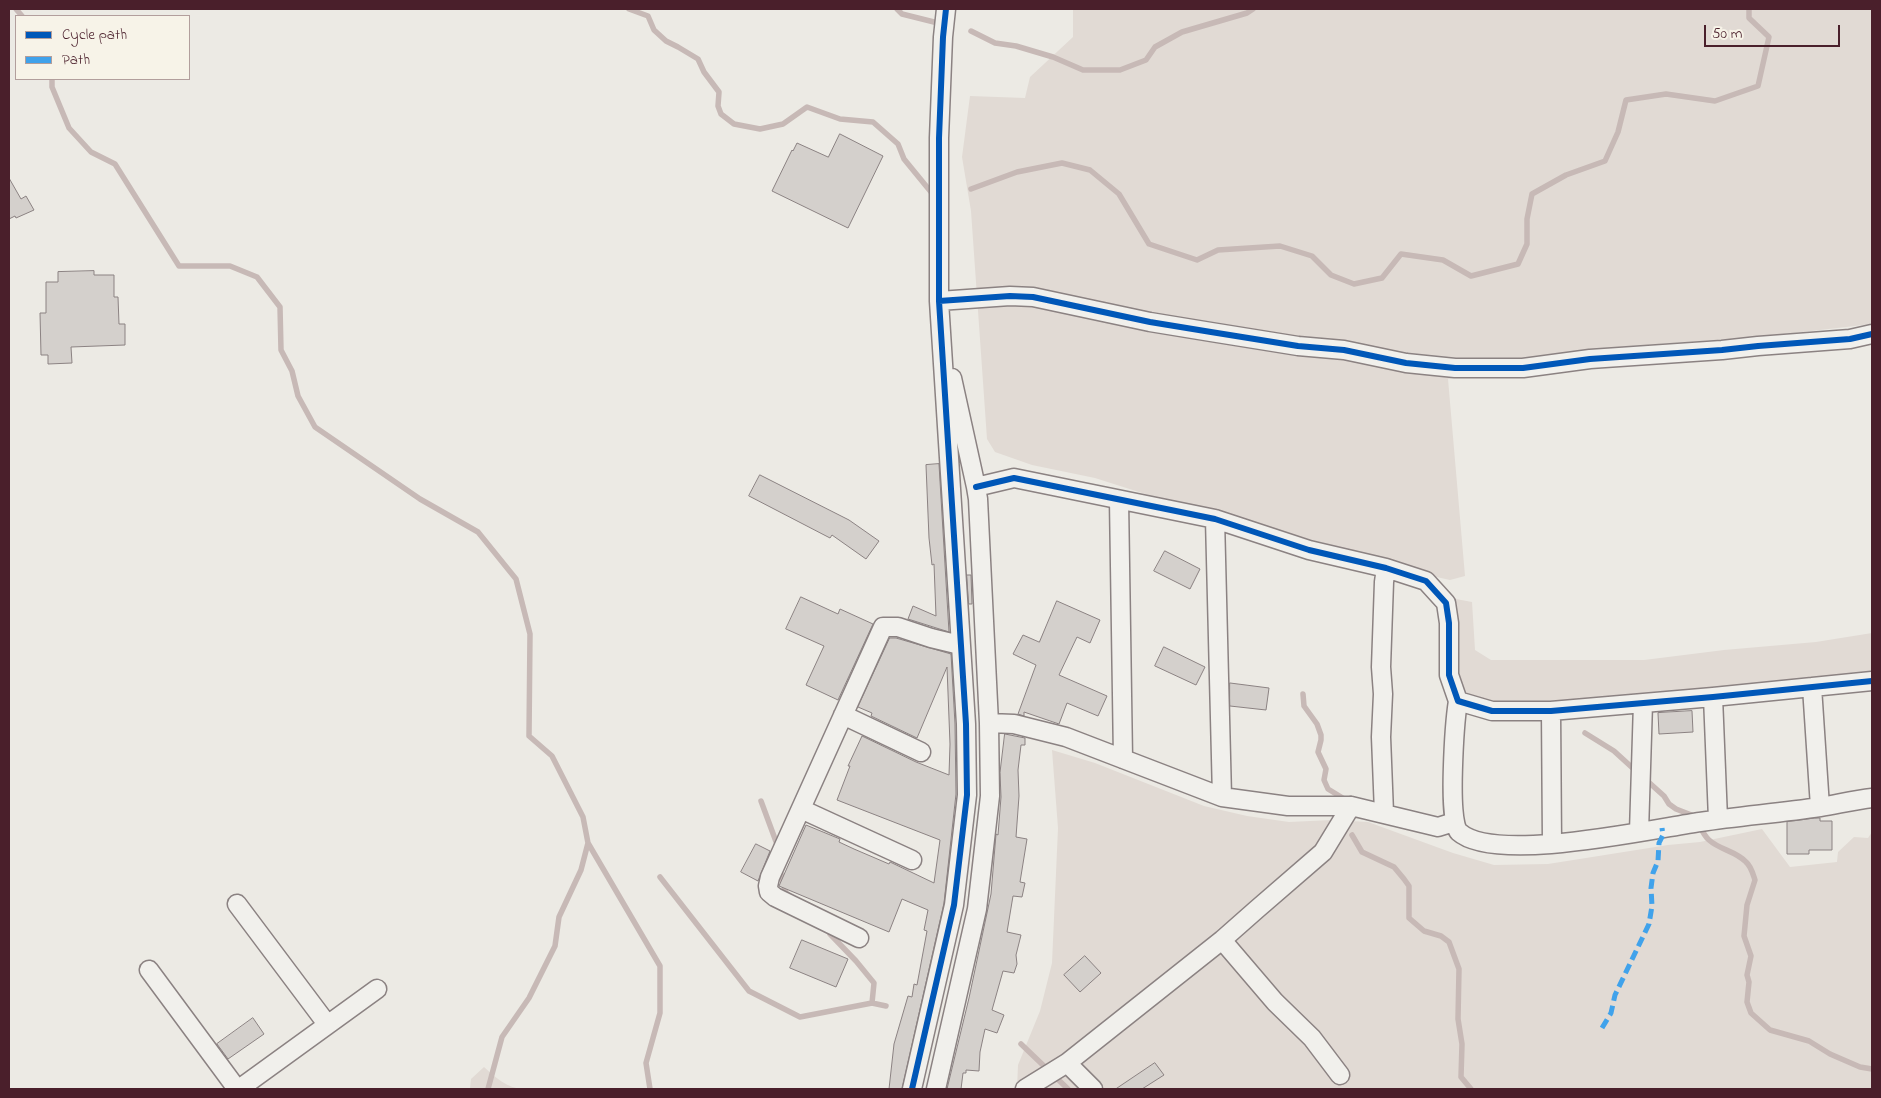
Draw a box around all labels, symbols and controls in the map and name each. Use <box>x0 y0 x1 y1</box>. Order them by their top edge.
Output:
legend <box>15 15 190 80</box>
scale bar <box>1706 15 1842 47</box>
text: 50 m <box>1712 23 1742 45</box>
text: Cycle path <box>62 24 127 46</box>
text: Path <box>62 49 90 71</box>

